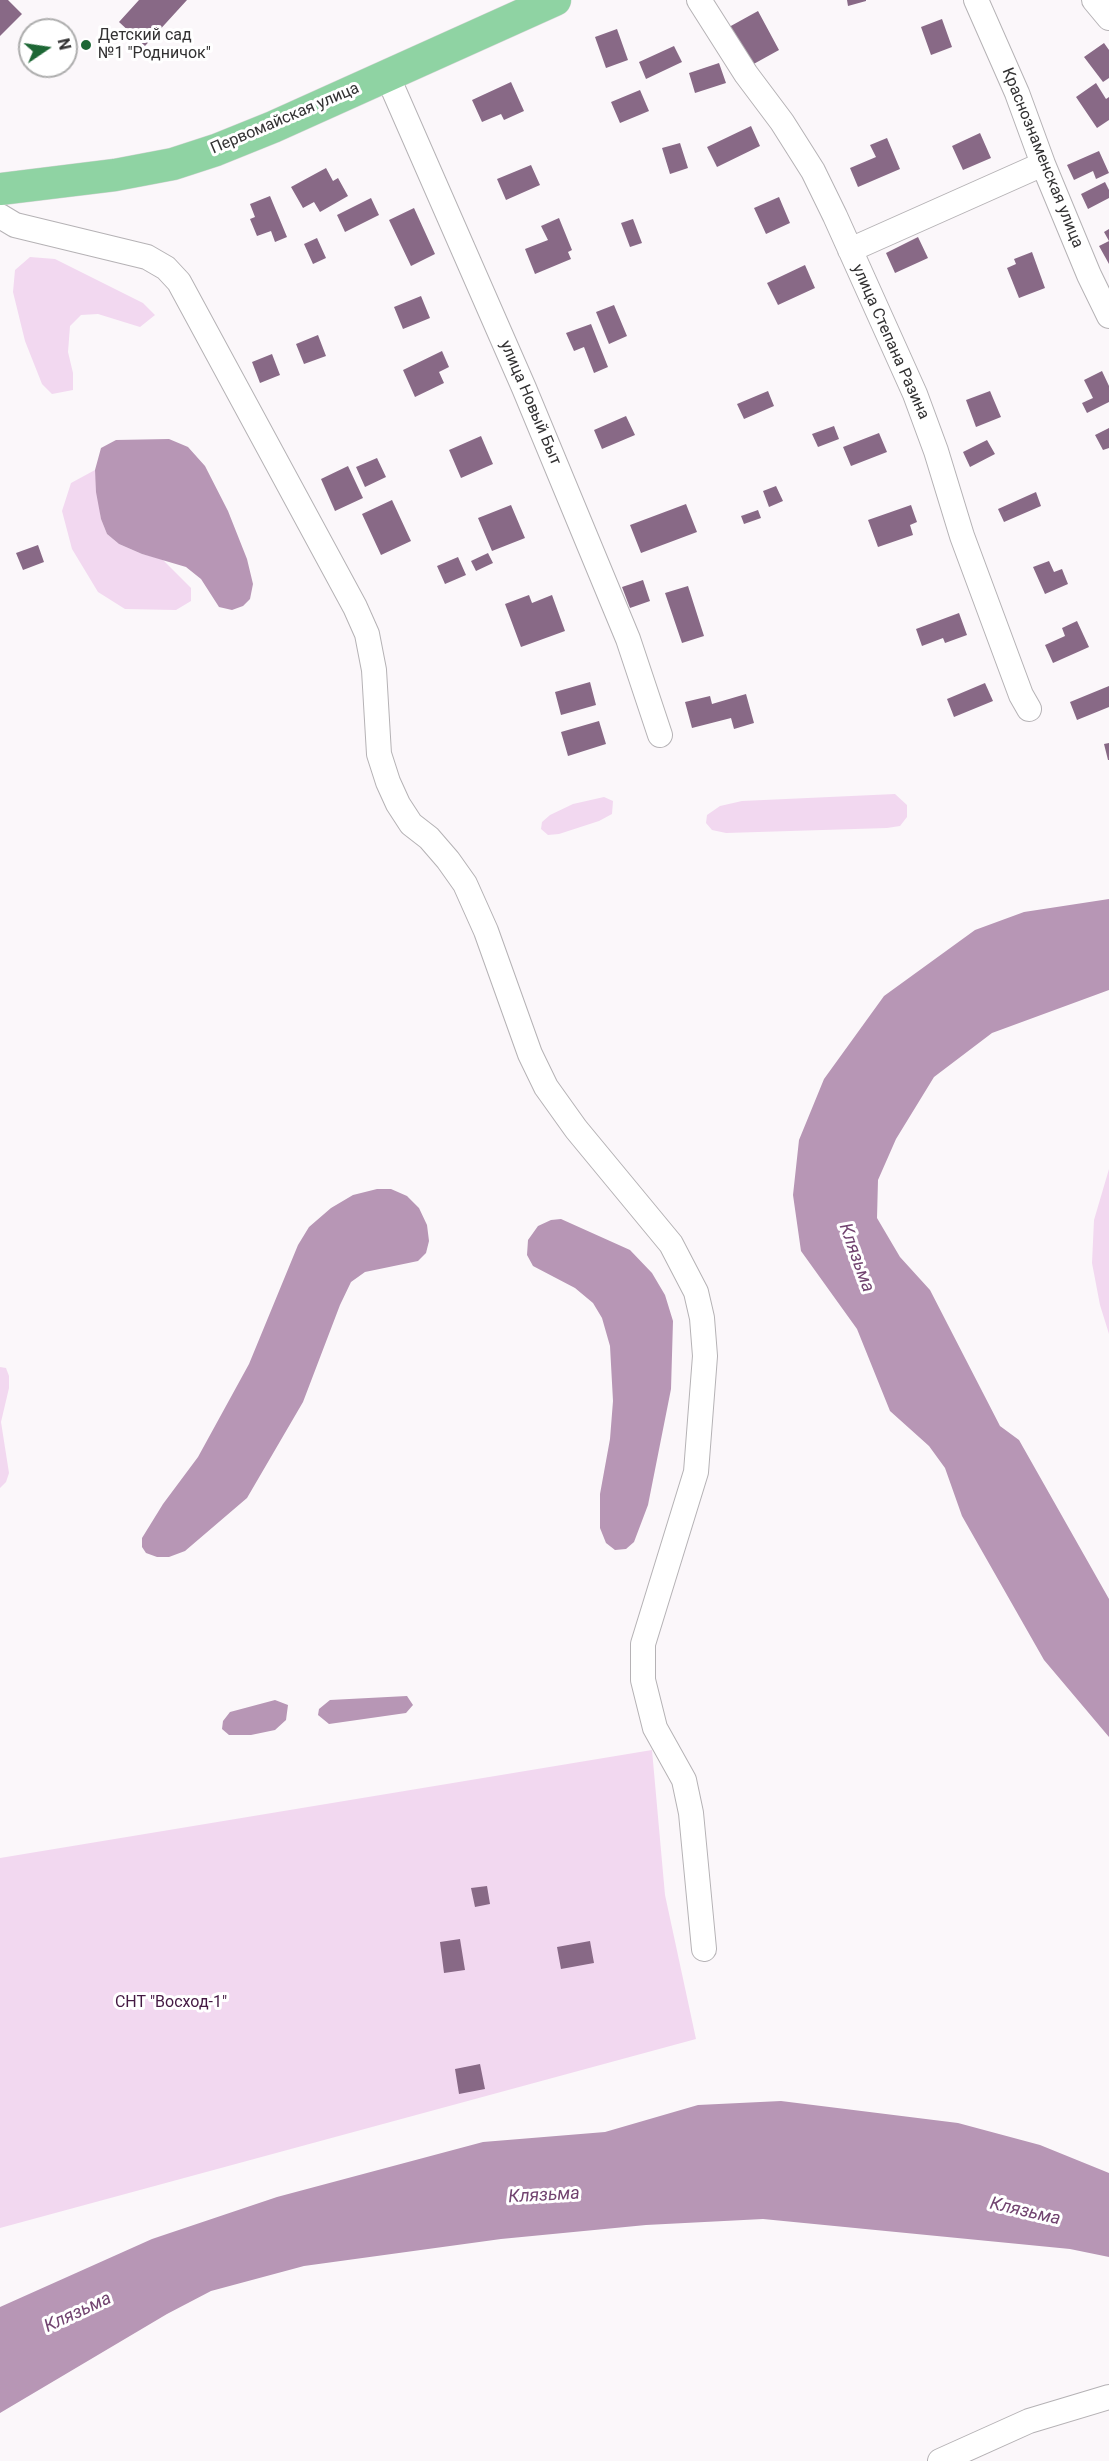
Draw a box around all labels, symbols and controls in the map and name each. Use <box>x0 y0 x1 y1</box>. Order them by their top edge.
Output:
north arrow <box>18 18 78 78</box>
place label: Детский сад №1 "Родничок" <box>98 26 211 64</box>
text: N <box>54 37 75 52</box>
marker: Детский сад №1 "Родничок" <box>79 38 93 52</box>
street label: Краснознаменская улица <box>997 65 1087 251</box>
street label: Первомайская улица <box>208 79 362 159</box>
street label: улица Степана Разина <box>847 261 933 423</box>
street label: улица Новый Быт <box>495 338 565 468</box>
water label: Клязьма <box>834 1221 878 1295</box>
park label: СНТ "Восход-1" <box>115 1993 227 2013</box>
water label: Клязьма <box>508 2183 580 2209</box>
water label: Клязьма <box>988 2193 1062 2231</box>
water label: Клязьма <box>41 2288 115 2338</box>

